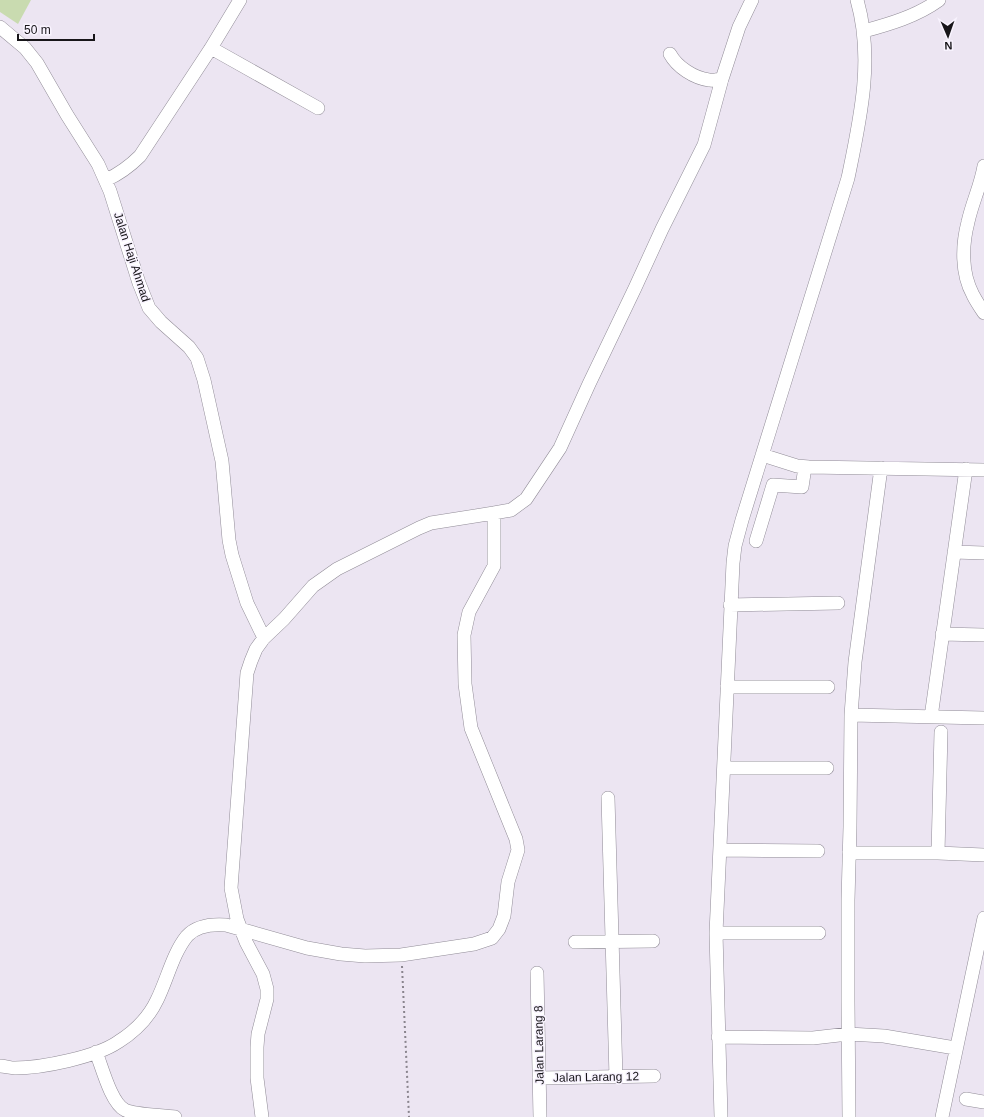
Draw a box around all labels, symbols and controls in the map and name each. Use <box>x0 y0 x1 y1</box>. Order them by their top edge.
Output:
scale bar <box>18 16 94 42</box>
north arrow <box>928 16 968 56</box>
text: 50 m <box>24 23 51 37</box>
text: N <box>944 40 953 52</box>
street label: Jalan Haji Ahmad <box>111 210 153 304</box>
street label: Jalan Larang 8 <box>531 1005 547 1085</box>
street label: Jalan Larang 12 <box>553 1069 639 1085</box>

